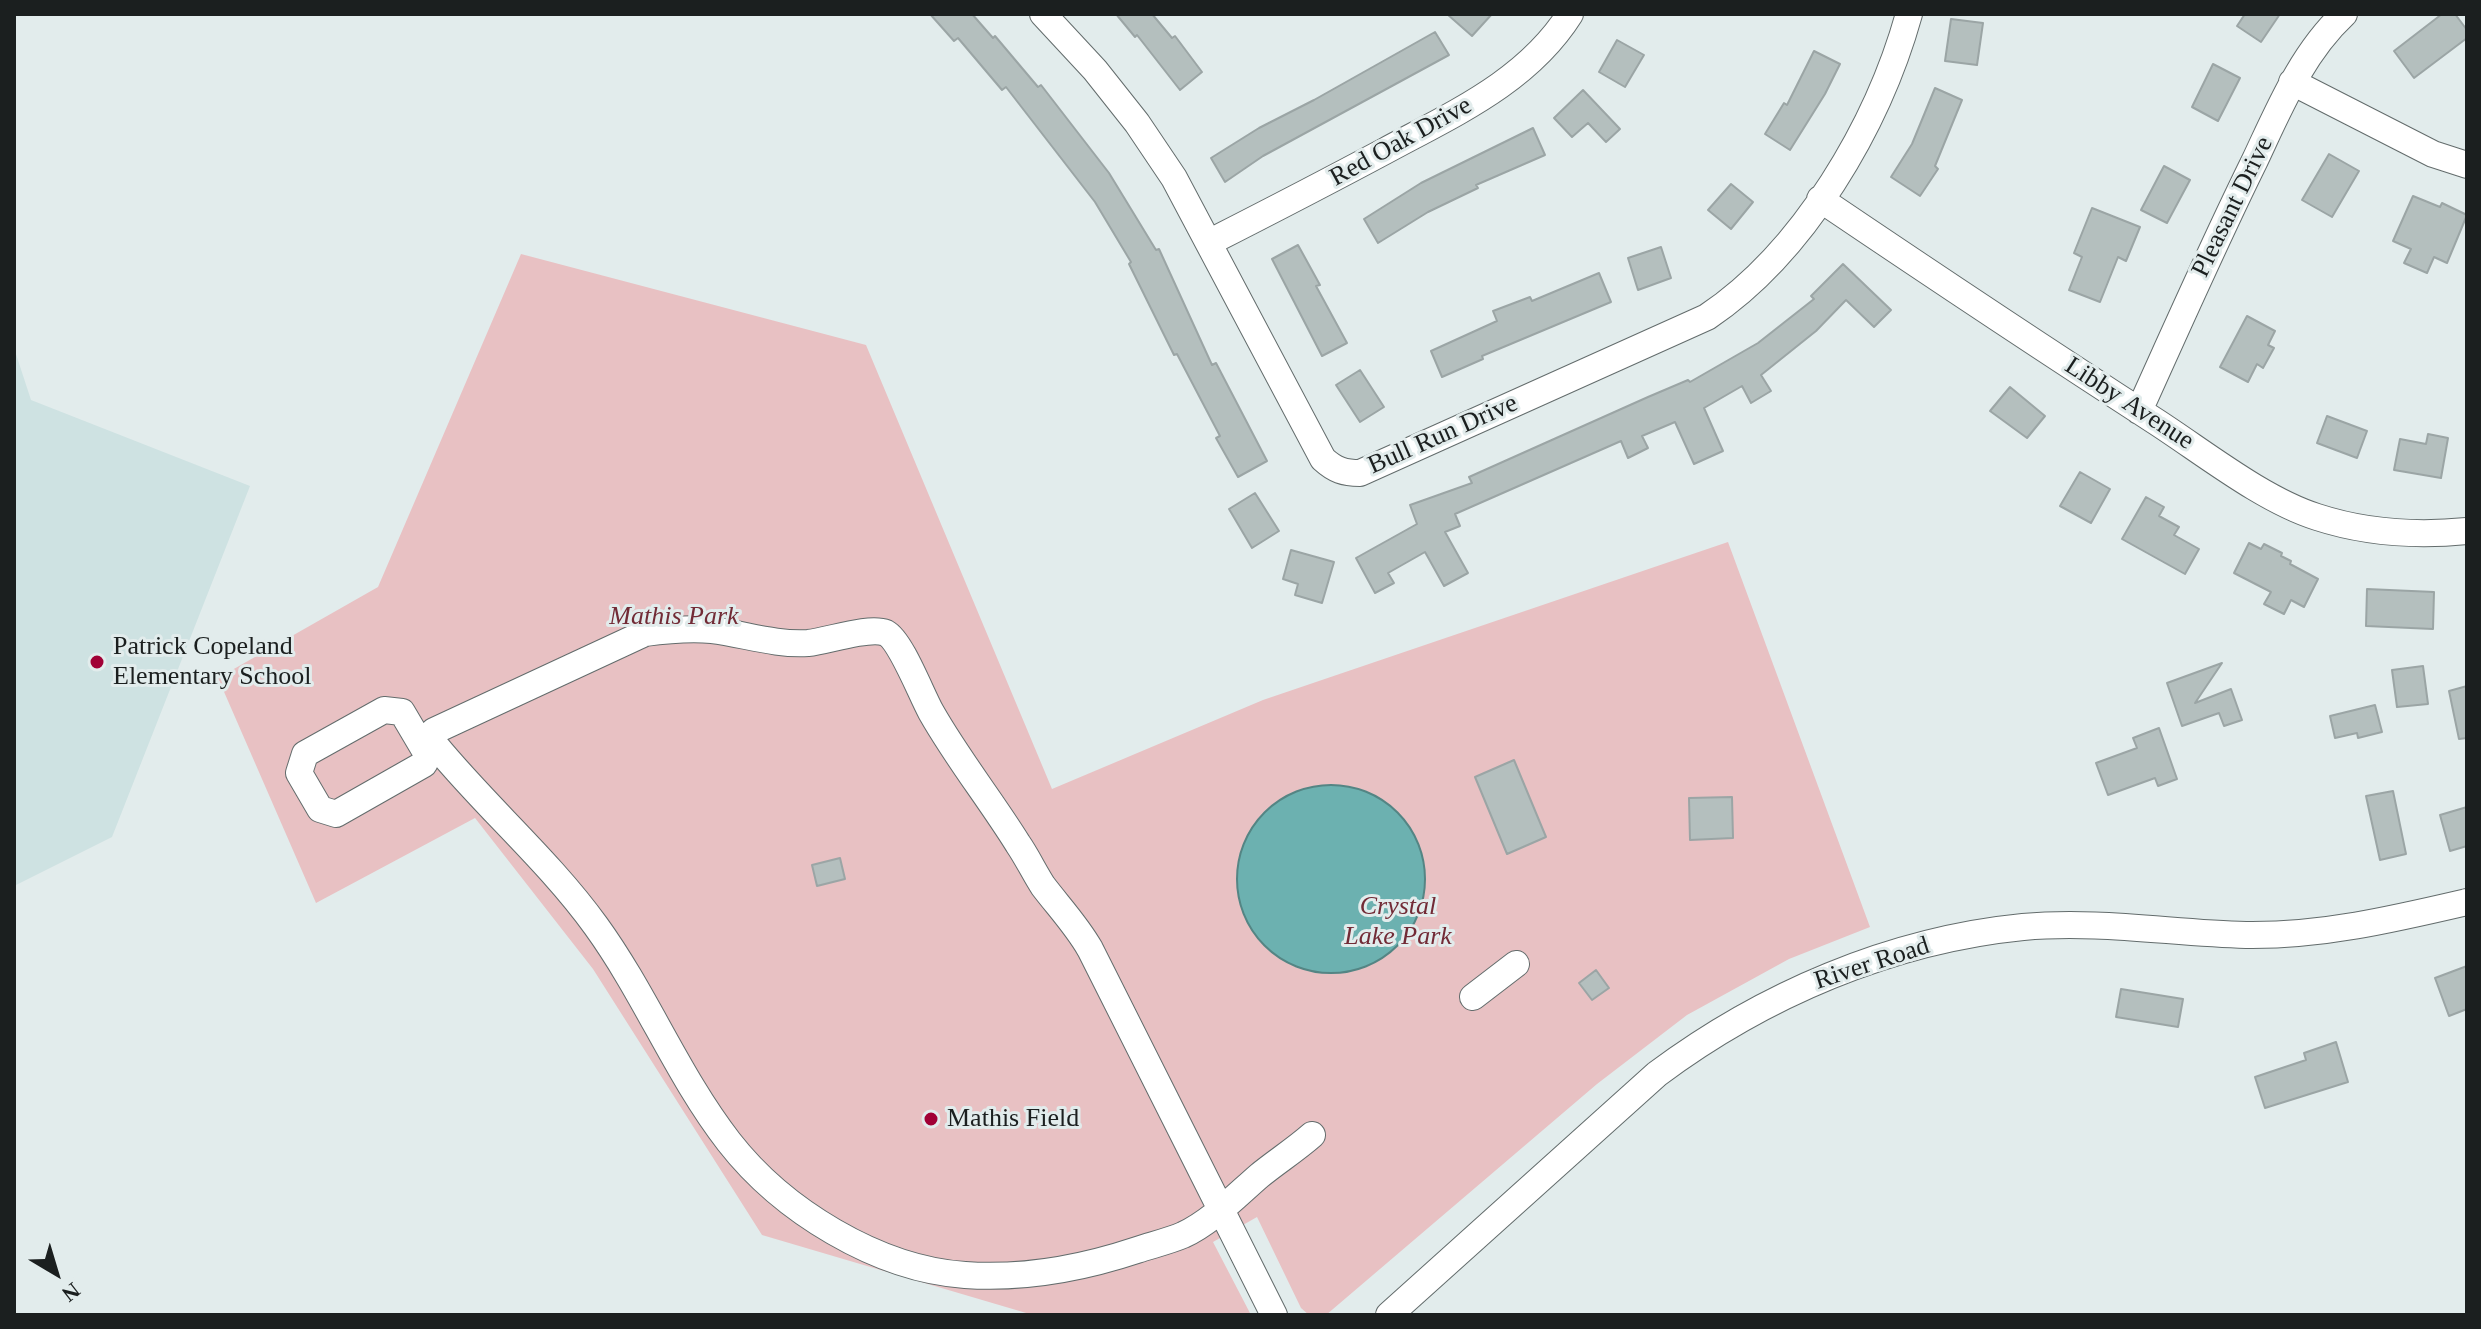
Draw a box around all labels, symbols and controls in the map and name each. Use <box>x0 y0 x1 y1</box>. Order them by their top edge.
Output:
street label: Red Oak Drive <box>1325 90 1477 194</box>
street label: Pleasant Drive <box>2186 132 2280 282</box>
street label: Libby Avenue <box>2059 351 2199 457</box>
street label: Bull Run Drive <box>1363 388 1523 482</box>
park label: Mathis Park <box>609 601 739 633</box>
place label: Patrick Copeland Elementary School <box>113 631 312 692</box>
marker: Patrick Copeland Elementary School <box>88 653 106 671</box>
park label: Crystal Lake Park <box>1344 891 1452 952</box>
street label: River Road <box>1811 931 1933 997</box>
place label: Mathis Field <box>947 1103 1079 1135</box>
marker: Mathis Field <box>922 1110 940 1128</box>
north arrow <box>16 1233 96 1313</box>
text: N <box>57 1278 85 1307</box>

